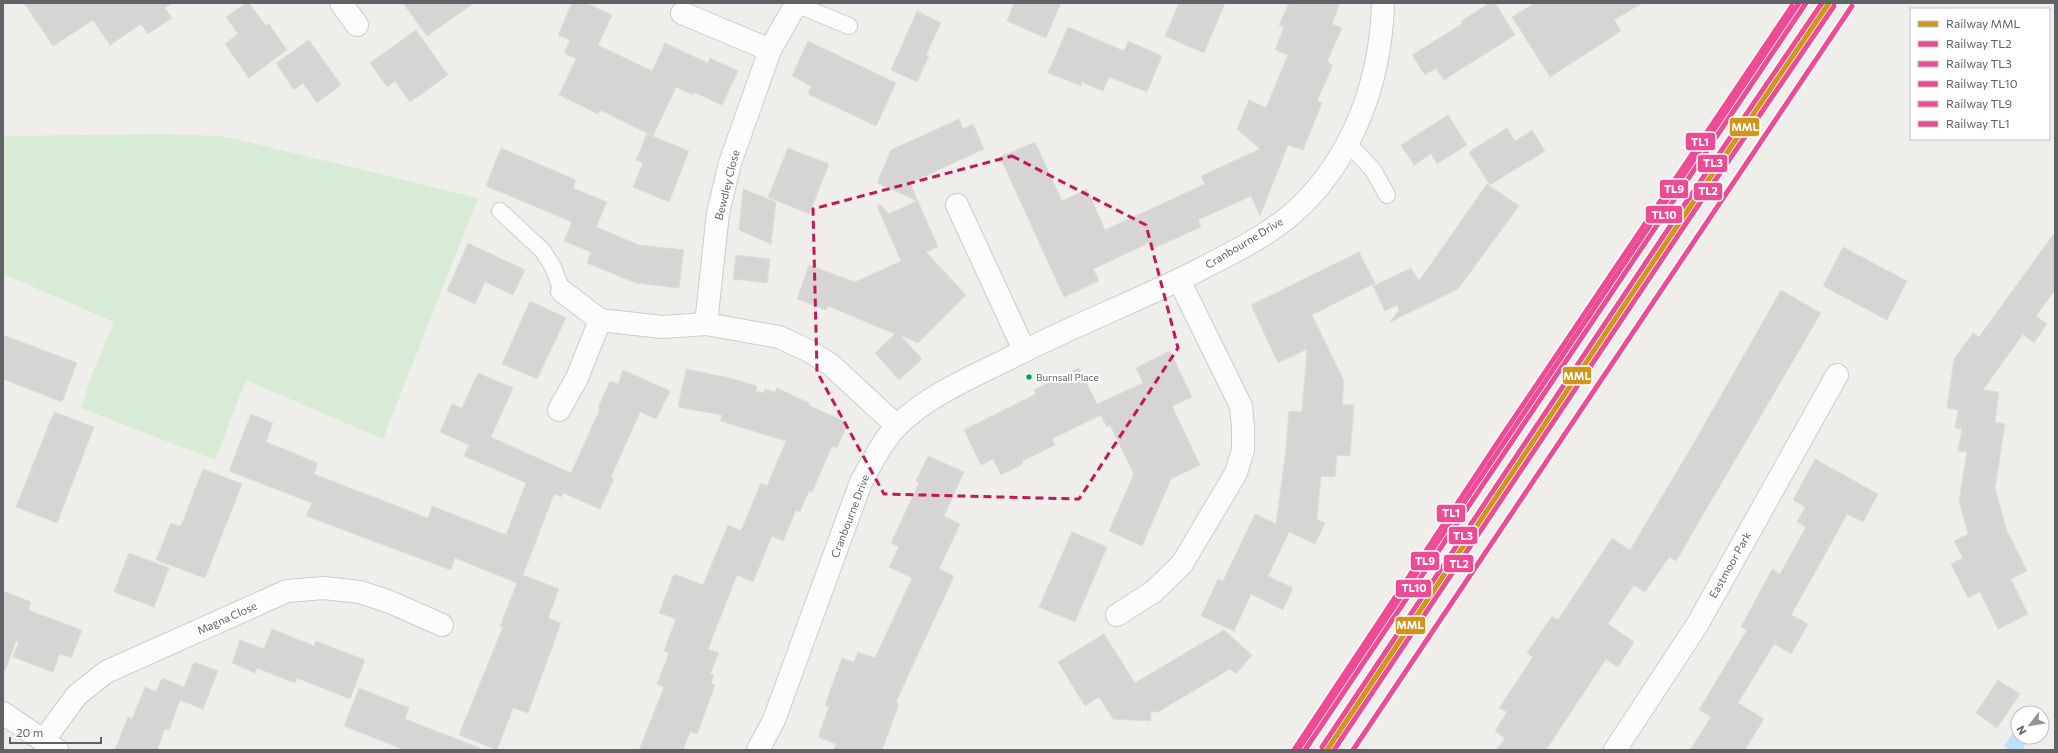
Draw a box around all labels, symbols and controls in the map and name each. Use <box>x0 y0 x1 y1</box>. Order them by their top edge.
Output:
legend <box>1910 8 2050 140</box>
text: Railway MML <box>1946 16 2021 30</box>
text: Railway TL2 <box>1946 36 2012 50</box>
text: Railway TL3 <box>1946 56 2012 70</box>
text: Railway TL10 <box>1946 76 2018 90</box>
text: Railway TL9 <box>1946 96 2012 110</box>
text: Railway TL1 <box>1946 116 2010 130</box>
line badge: MML <box>1729 117 1760 137</box>
text: MML <box>1731 120 1759 133</box>
line badge: TL1 <box>1685 132 1716 151</box>
text: TL1 <box>1691 135 1709 148</box>
street label: Bewdley Close <box>712 148 742 221</box>
line badge: TL3 <box>1697 154 1728 173</box>
text: TL3 <box>1703 156 1723 169</box>
line badge: TL9 <box>1659 179 1689 199</box>
text: TL9 <box>1664 182 1684 195</box>
line badge: TL2 <box>1693 182 1723 201</box>
text: TL2 <box>1698 184 1718 197</box>
line badge: TL10 <box>1645 205 1683 224</box>
text: TL10 <box>1651 208 1677 221</box>
street label: Cranbourne Drive <box>1203 214 1285 271</box>
line badge: MML <box>1562 366 1592 385</box>
text: MML <box>1563 369 1591 382</box>
place label: Burnsall Place <box>1036 371 1099 383</box>
marker: Burnsall Place <box>1024 372 1034 382</box>
street label: Cranbourne Drive <box>828 472 871 559</box>
line badge: TL1 <box>1436 504 1466 523</box>
text: TL1 <box>1442 506 1460 519</box>
line badge: TL3 <box>1448 526 1478 545</box>
text: TL3 <box>1453 529 1473 542</box>
street label: Eastmoor Park <box>1706 529 1753 600</box>
line badge: TL9 <box>1410 551 1440 571</box>
text: TL9 <box>1415 554 1435 567</box>
line badge: TL2 <box>1443 554 1474 573</box>
text: TL2 <box>1449 557 1469 570</box>
line badge: TL10 <box>1395 579 1432 598</box>
text: TL10 <box>1401 581 1427 594</box>
street label: Magna Close <box>195 599 259 636</box>
line badge: MML <box>1395 616 1426 635</box>
text: MML <box>1396 618 1424 631</box>
north arrow <box>2010 705 2050 745</box>
scale bar <box>10 719 101 745</box>
text: N <box>2013 724 2029 737</box>
text: 20 m <box>16 725 43 739</box>

